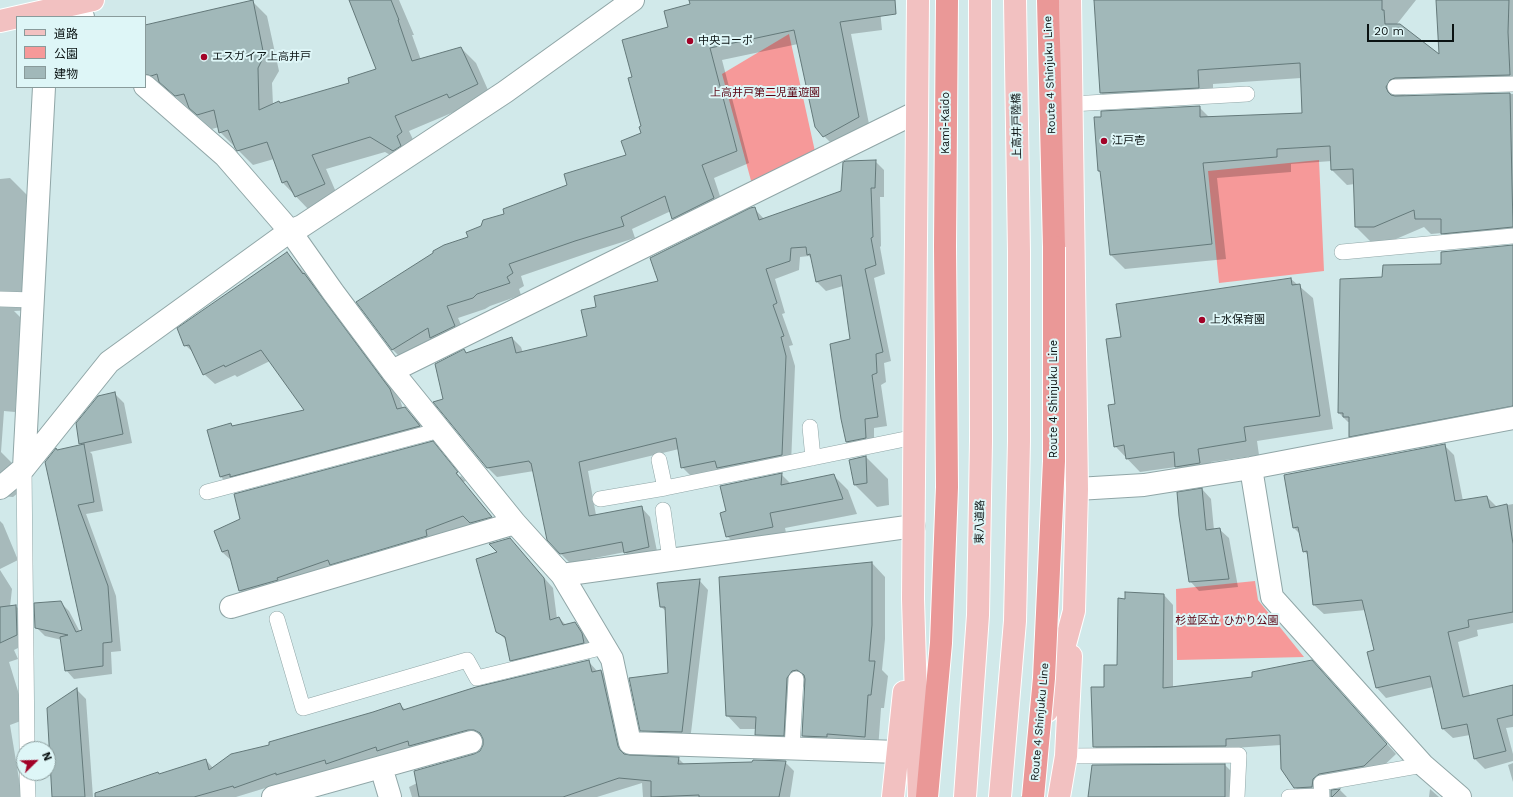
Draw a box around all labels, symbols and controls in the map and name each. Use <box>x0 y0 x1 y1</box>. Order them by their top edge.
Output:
legend <box>16 16 146 88</box>
street label: Route 4 Shinjuku Line <box>1041 16 1059 134</box>
scale bar <box>1369 16 1456 42</box>
text: 20 m <box>1374 24 1404 38</box>
text: 道路 <box>54 27 78 41</box>
place label: 中央コーポ <box>698 34 753 48</box>
marker: 中央コーポ <box>685 36 695 46</box>
text: 公園 <box>54 47 78 61</box>
place label: エスガイア上高井戸 <box>212 50 311 64</box>
marker: エスガイア上高井戸 <box>199 52 209 62</box>
text: 建物 <box>54 67 78 81</box>
park label: 上高井戸第二児童遊園 <box>710 86 820 100</box>
street label: Kami-Kaido <box>939 92 953 154</box>
street label: 上高井戸陸橋 <box>1010 93 1024 159</box>
place label: 江戸壱 <box>1112 134 1145 148</box>
marker: 江戸壱 <box>1099 136 1109 146</box>
place label: 上水保育園 <box>1210 313 1265 327</box>
marker: 上水保育園 <box>1197 315 1207 325</box>
street label: Route 4 Shinjuku Line <box>1047 340 1061 458</box>
street label: 東八道路 <box>973 500 987 544</box>
park label: 杉並区立 ひかり公園 <box>1176 614 1278 628</box>
street label: Route 4 Shinjuku Line <box>1028 662 1052 782</box>
north arrow <box>16 741 56 781</box>
text: N <box>39 750 54 763</box>

